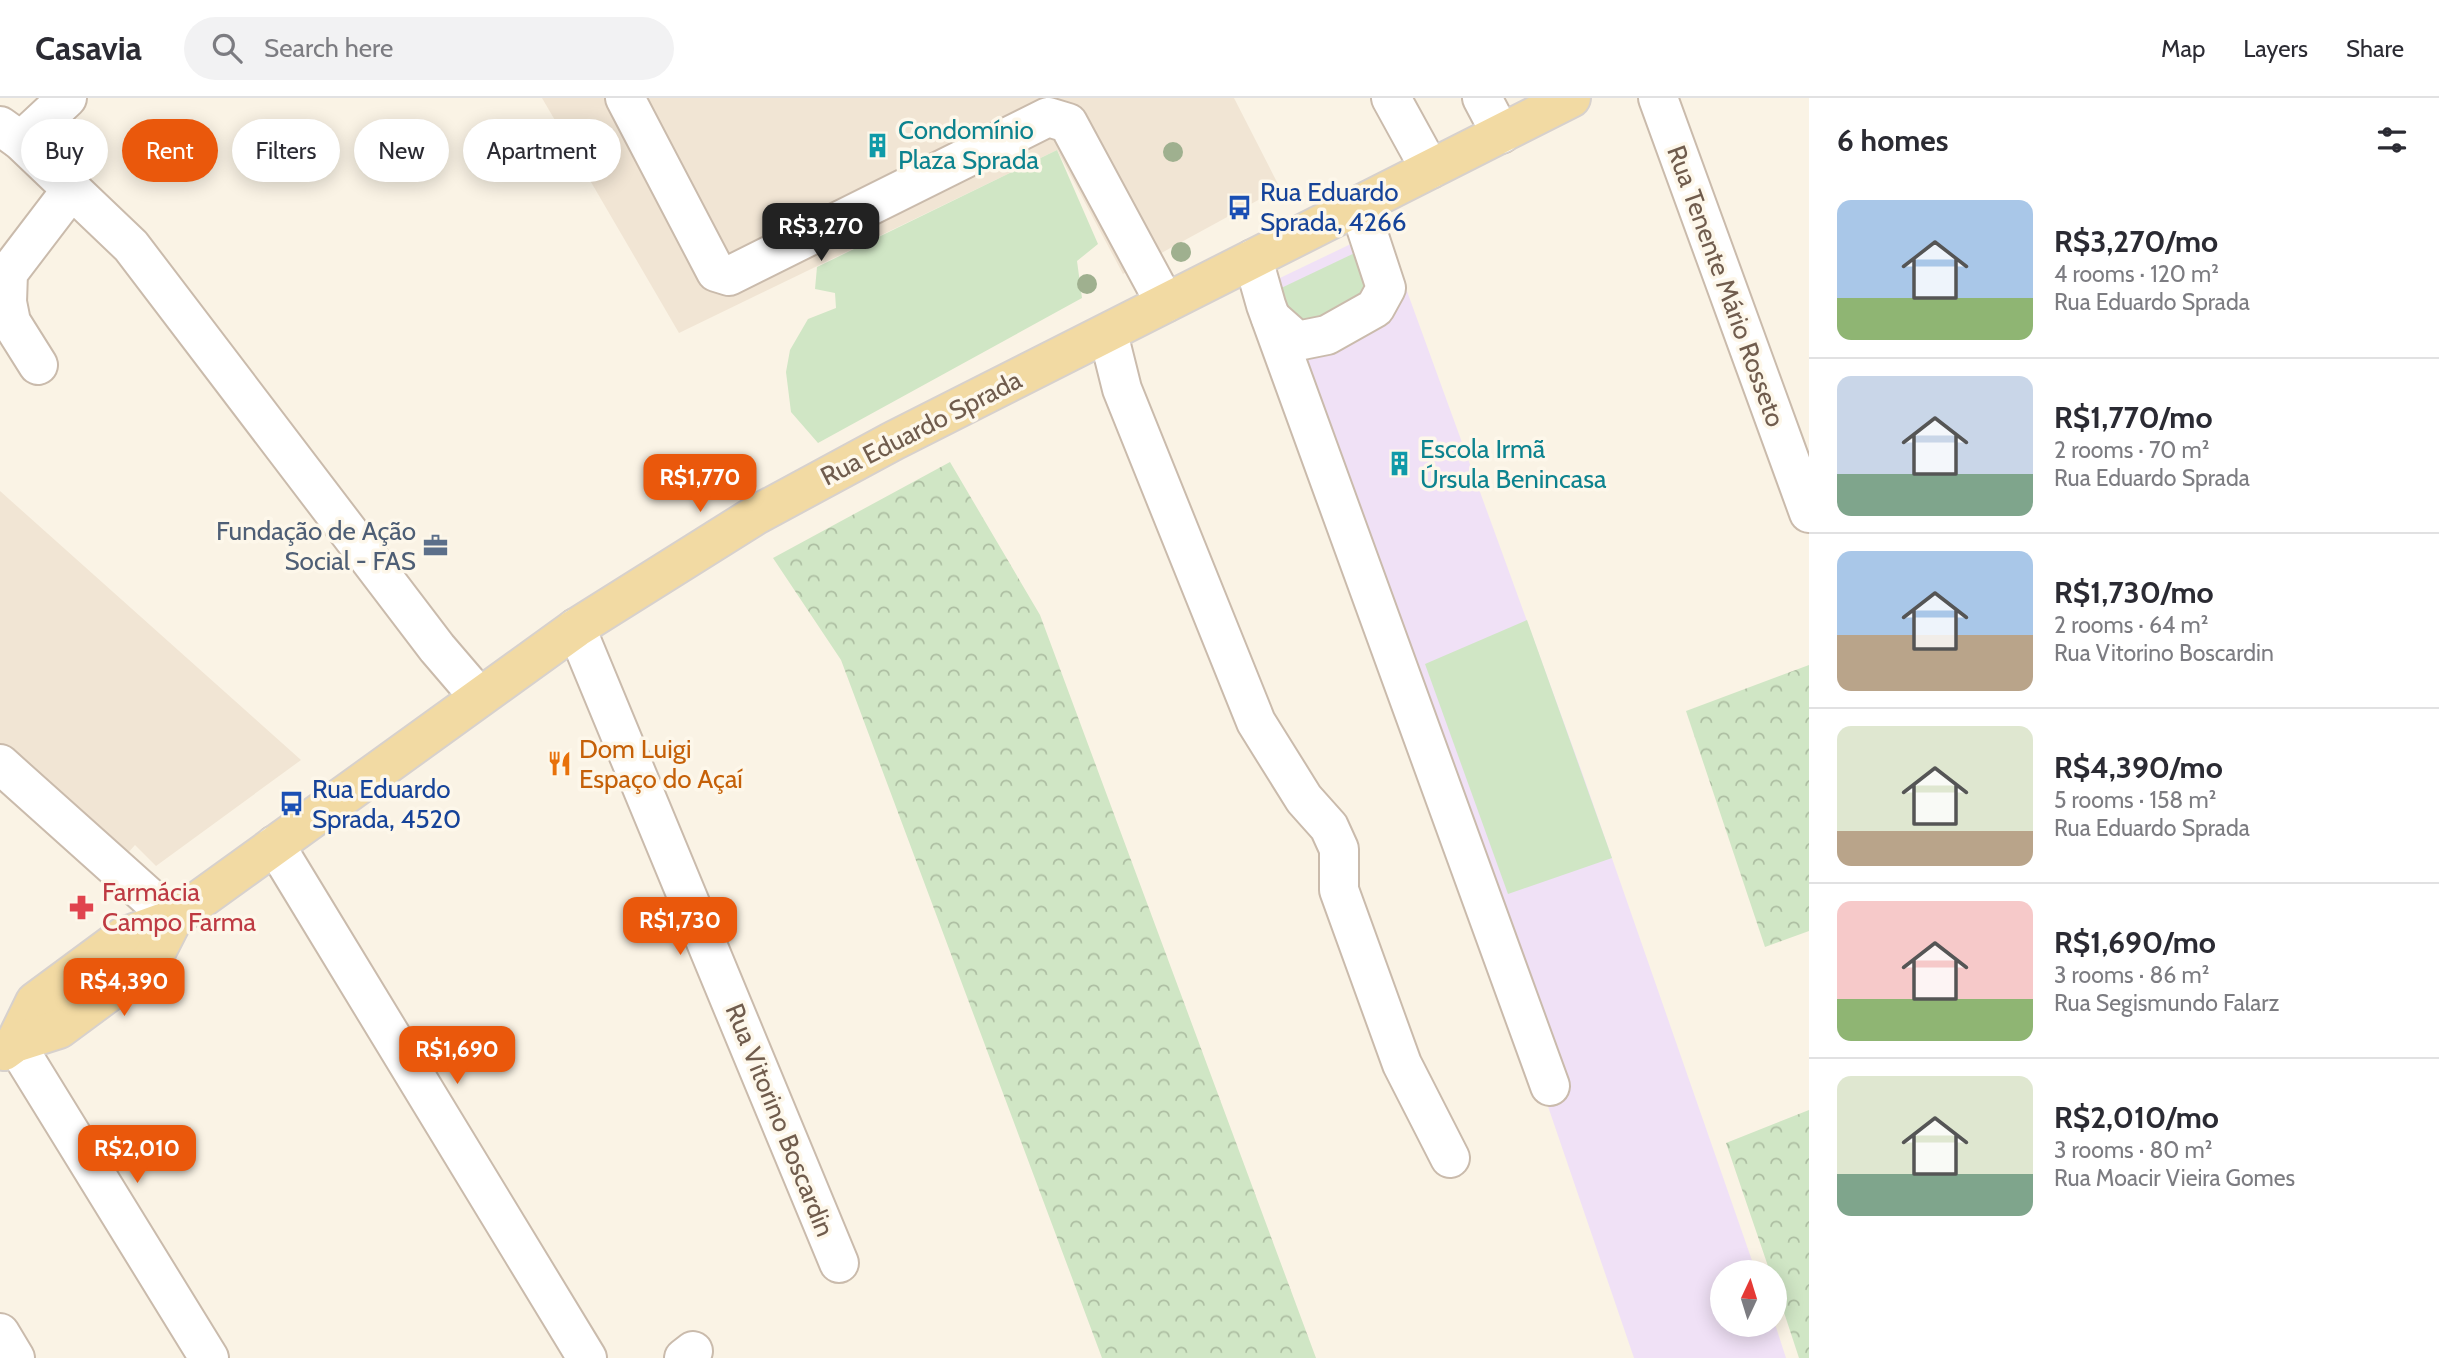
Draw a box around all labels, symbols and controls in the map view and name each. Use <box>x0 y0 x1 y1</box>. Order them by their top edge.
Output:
search box <box>184 17 674 80</box>
text: Casavia <box>35 28 142 68</box>
icon: search <box>208 29 246 67</box>
text: Search here <box>264 32 393 64</box>
text: Map <box>2161 34 2205 63</box>
text: Layers <box>2243 34 2308 63</box>
text: Share <box>2346 34 2404 63</box>
place label: Condomínio Plaza Sprada <box>898 114 1039 176</box>
chip: Buy <box>21 119 108 182</box>
chip: Rent <box>122 119 218 182</box>
chip: Filters <box>232 119 340 182</box>
chip: New <box>354 119 449 182</box>
chip: Apartment <box>463 119 621 182</box>
icon: filters <box>2373 121 2411 159</box>
text: 6 homes <box>1837 122 1948 159</box>
building icon: Condomínio Plaza Sprada <box>864 131 892 159</box>
street label: Rua Tenente Mário Rosseto <box>1660 141 1792 431</box>
place label: Rua Eduardo Sprada, 4266 <box>1260 176 1407 238</box>
bus stop icon: Rua Eduardo Sprada, 4266 <box>1226 193 1254 221</box>
pin: R$3,270 <box>756 204 886 263</box>
text: R$3,270 <box>778 212 864 240</box>
text: R$3,270/mo <box>2054 223 2218 260</box>
icon: home <box>1893 228 1977 312</box>
text: 4 rooms · 120 m² <box>2054 260 2219 288</box>
text: Rua Eduardo Sprada <box>2054 288 2250 316</box>
street label: Rua Eduardo Sprada <box>815 363 1027 492</box>
text: R$1,770/mo <box>2054 399 2213 436</box>
icon: home <box>1893 404 1977 488</box>
place label: Escola Irmã Úrsula Benincasa <box>1420 433 1607 495</box>
text: 2 rooms · 70 m² <box>2054 436 2209 464</box>
building icon: Escola Irmã Úrsula Benincasa <box>1386 450 1414 478</box>
pin: R$1,770 <box>635 454 765 514</box>
text: R$1,770 <box>659 463 741 491</box>
text: Rua Eduardo Sprada <box>2054 464 2250 492</box>
place label: Fundação de Ação Social - FAS <box>216 515 416 577</box>
office icon: Fundação de Ação Social - FAS <box>422 532 450 560</box>
text: R$1,730/mo <box>2054 574 2214 611</box>
icon: home <box>1893 579 1977 663</box>
text: 2 rooms · 64 m² <box>2054 611 2208 639</box>
text: Rua Vitorino Boscardin <box>2054 639 2274 667</box>
place label: Dom Luigi Espaço do Açaí <box>579 733 743 795</box>
text: R$4,390/mo <box>2054 749 2223 786</box>
restaurant icon: Dom Luigi Espaço do Açaí <box>545 750 573 778</box>
icon: home <box>1893 754 1977 838</box>
place label: Rua Eduardo Sprada, 4520 <box>312 773 461 835</box>
text: 5 rooms · 158 m² <box>2054 786 2216 814</box>
bus stop icon: Rua Eduardo Sprada, 4520 <box>278 790 306 818</box>
text: Rua Eduardo Sprada <box>2054 814 2250 842</box>
place label: Farmácia Campo Farma <box>102 876 257 938</box>
pharmacy icon: Farmácia Campo Farma <box>68 893 96 921</box>
pin: R$1,730 <box>615 898 745 957</box>
text: R$1,730 <box>639 906 721 934</box>
text: R$1,690/mo <box>2054 924 2216 961</box>
icon: home <box>1893 929 1977 1013</box>
pin: R$4,390 <box>59 958 189 1018</box>
text: 3 rooms · 86 m² <box>2054 961 2209 989</box>
text: R$4,390 <box>80 967 168 995</box>
text: Rua Segismundo Falarz <box>2054 989 2279 1017</box>
street label: Rua Vitorino Boscardin <box>719 999 841 1241</box>
pin: R$1,690 <box>392 1026 522 1086</box>
text: R$1,690 <box>415 1035 499 1063</box>
text: R$2,010/mo <box>2054 1099 2219 1136</box>
icon: home <box>1893 1104 1977 1188</box>
pin: R$2,010 <box>72 1126 202 1185</box>
text: R$2,010 <box>94 1134 180 1162</box>
text: 3 rooms · 80 m² <box>2054 1136 2212 1164</box>
text: Rua Moacir Vieira Gomes <box>2054 1164 2295 1192</box>
north arrow <box>1710 1260 1787 1337</box>
map controls <box>1710 1260 1787 1337</box>

